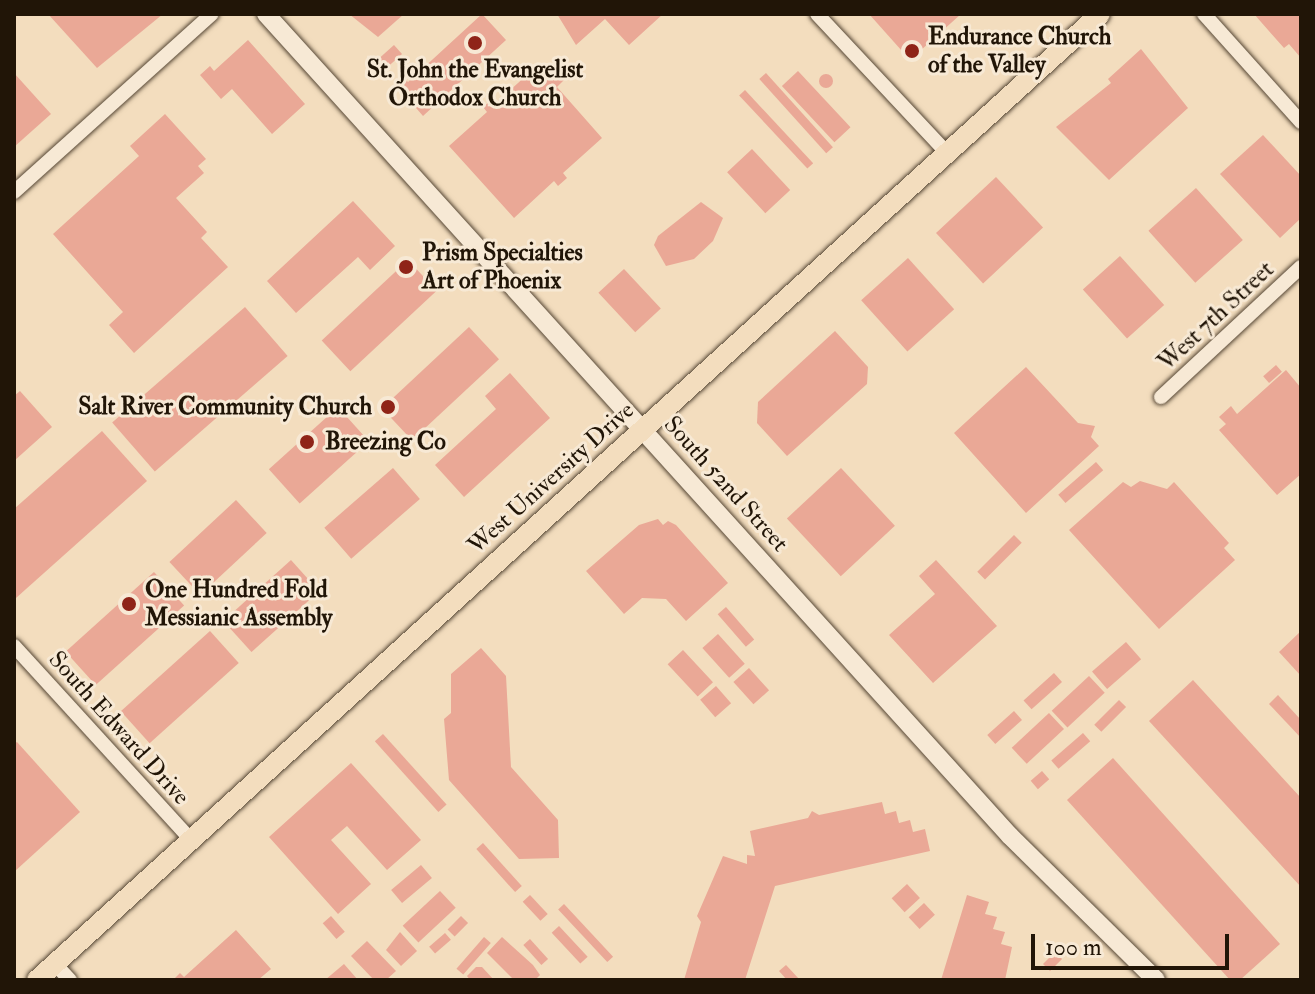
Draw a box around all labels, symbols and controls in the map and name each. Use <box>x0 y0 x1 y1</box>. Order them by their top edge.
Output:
place label: Endurance Church of the Valley <box>928 23 1111 79</box>
marker: St. John the Evangelist Orthodox Church <box>466 34 484 52</box>
marker: Endurance Church of the Valley <box>903 42 921 60</box>
place label: St. John the Evangelist Orthodox Church <box>367 56 583 112</box>
place label: Prism Specialties Art of Phoenix <box>422 239 583 295</box>
street label: West 7th Street <box>1152 255 1280 377</box>
marker: Prism Specialties Art of Phoenix <box>397 258 415 276</box>
place label: Salt River Community Church <box>78 393 372 421</box>
street label: West University Drive <box>462 396 640 560</box>
marker: Salt River Community Church <box>379 398 397 416</box>
street label: South 52nd Street <box>658 410 794 558</box>
place label: Breezing Co <box>325 428 446 456</box>
marker: Breezing Co <box>296 431 318 453</box>
place label: One Hundred Fold Messianic Assembly <box>145 576 332 632</box>
marker: One Hundred Fold Messianic Assembly <box>120 595 138 613</box>
street label: South Edward Drive <box>42 645 196 811</box>
scale bar <box>1035 918 1233 968</box>
text: 100 m <box>1045 932 1102 963</box>

